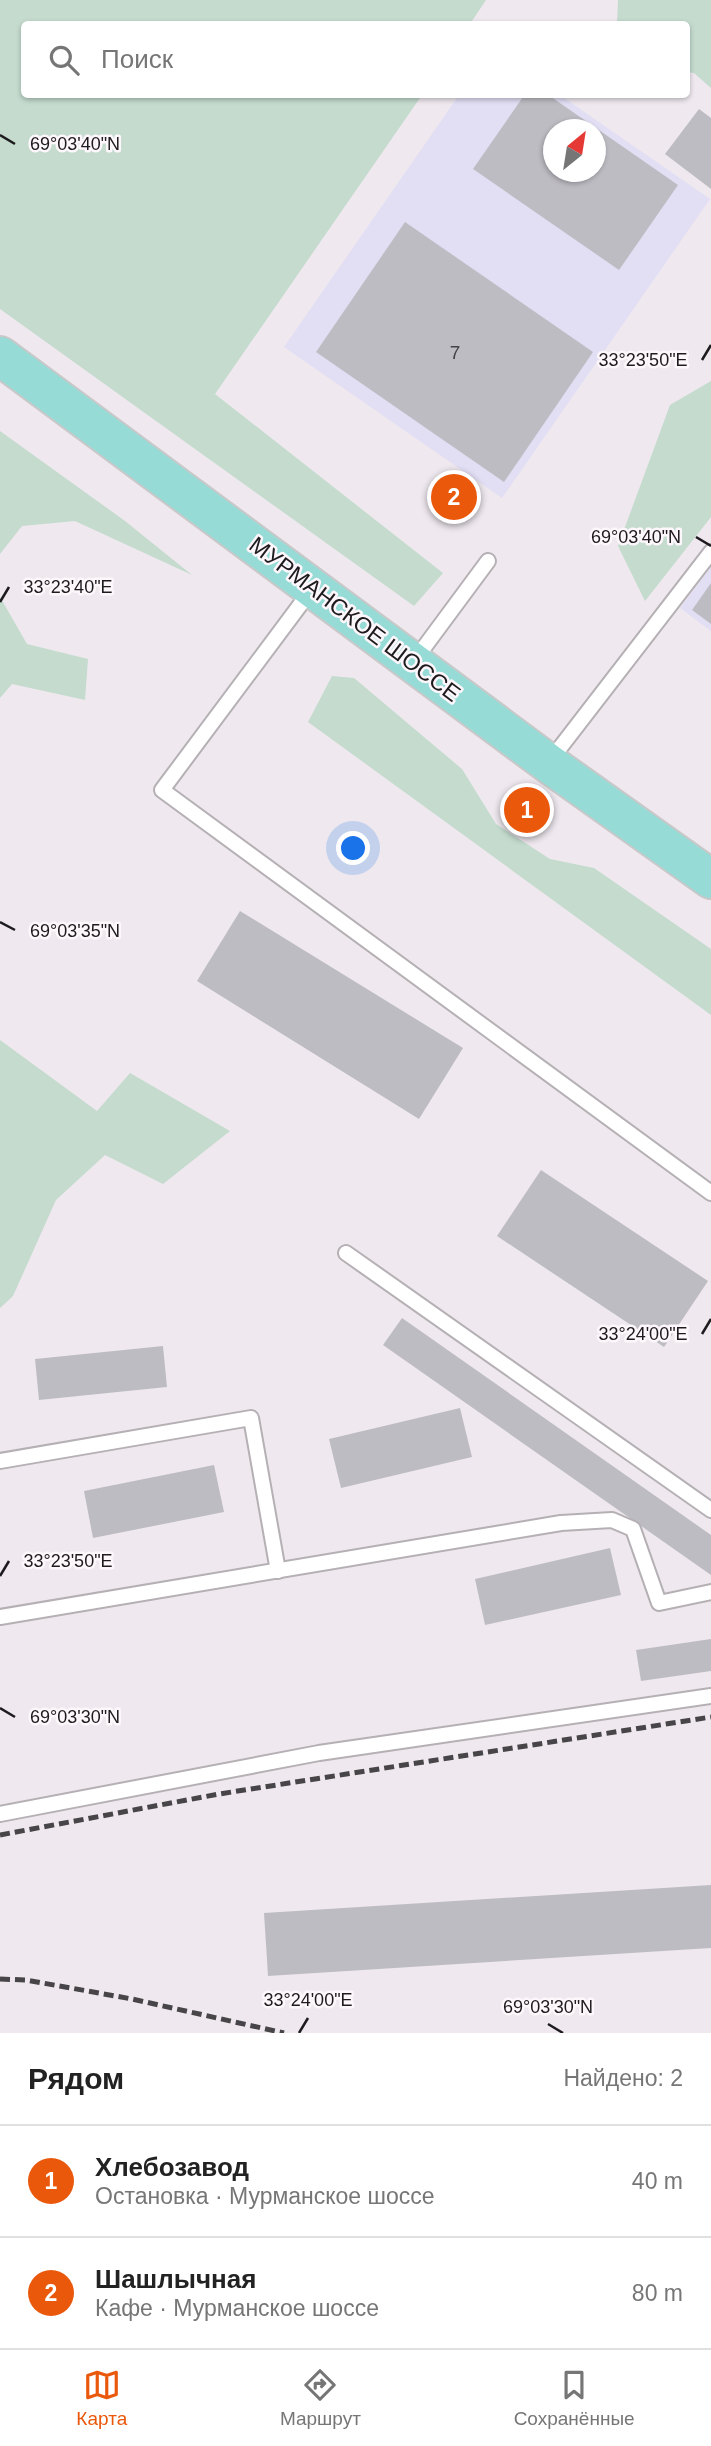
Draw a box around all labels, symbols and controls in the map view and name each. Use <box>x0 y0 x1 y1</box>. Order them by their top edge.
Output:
search box <box>21 21 690 98</box>
icon: search <box>45 41 83 79</box>
text: Поиск <box>101 44 173 74</box>
north arrow <box>543 119 606 182</box>
text: 69°03'40"N <box>30 134 120 154</box>
house number: 7 <box>450 342 460 363</box>
text: 33°23'50"E <box>598 350 688 370</box>
pin: 2 <box>431 471 477 523</box>
text: 69°03'40"N <box>591 527 681 547</box>
street label: МУРМАНСКОЕ ШОССЕ <box>245 531 465 707</box>
text: 33°23'40"E <box>23 577 113 597</box>
pin: 1 <box>504 784 550 836</box>
your location <box>336 831 370 865</box>
text: 69°03'35"N <box>30 921 120 941</box>
text: 33°24'00"E <box>598 1324 688 1344</box>
text: 33°23'50"E <box>23 1551 113 1571</box>
text: 69°03'30"N <box>30 1707 120 1727</box>
text: 33°24'00"E <box>263 1990 353 2010</box>
text: 69°03'30"N <box>503 1997 593 2017</box>
text: Рядом <box>28 2062 124 2095</box>
text: Найдено: 2 <box>563 2065 683 2091</box>
text: Хлебозавод <box>95 2152 249 2182</box>
text: 1 <box>45 2168 57 2194</box>
text: 40 m <box>632 2168 683 2194</box>
text: Остановка · Мурманское шоссе <box>95 2183 435 2209</box>
text: Шашлычная <box>95 2264 256 2294</box>
text: 2 <box>45 2280 57 2306</box>
text: 80 m <box>632 2280 683 2306</box>
text: Кафе · Мурманское шоссе <box>95 2295 379 2321</box>
tab: Карта <box>76 2366 127 2430</box>
tab: Маршрут <box>280 2366 361 2430</box>
tab: Сохранённые <box>514 2366 635 2430</box>

